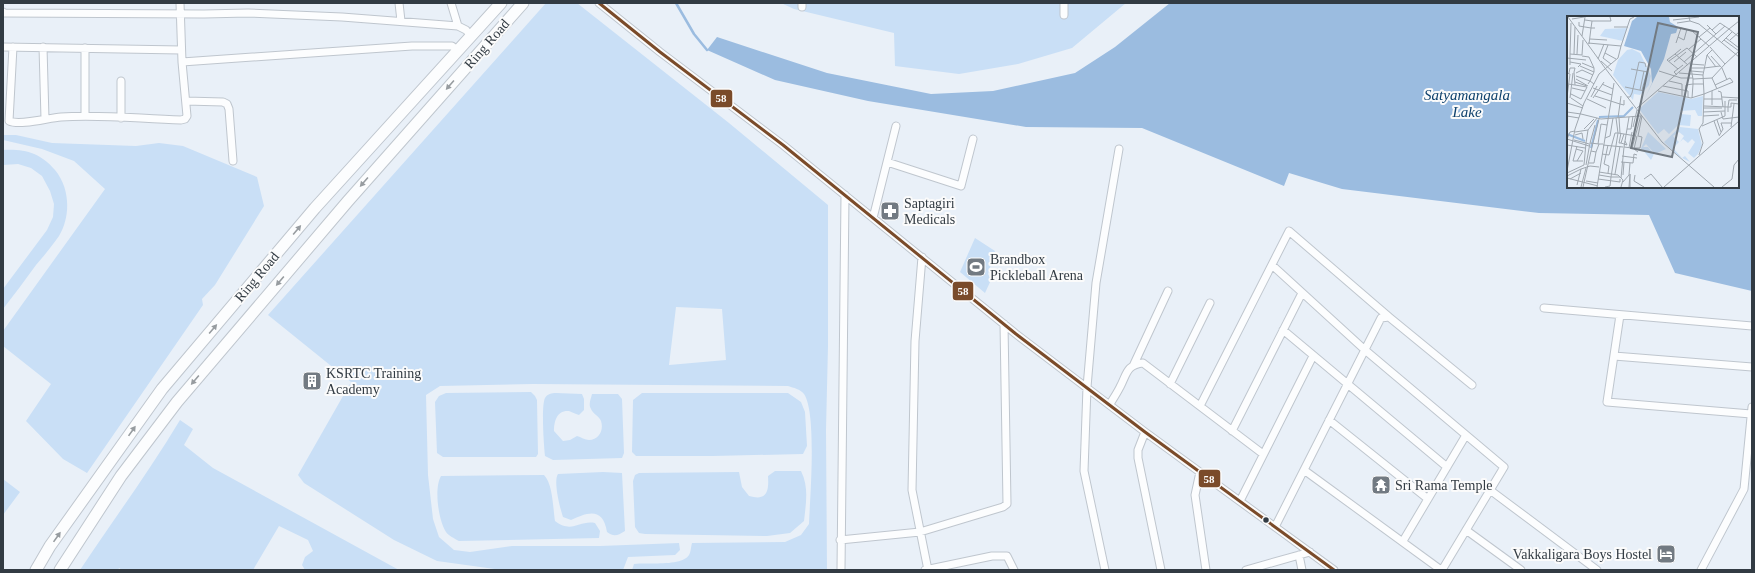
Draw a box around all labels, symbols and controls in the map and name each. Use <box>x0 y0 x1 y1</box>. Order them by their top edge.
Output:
street label: Ring Road <box>462 16 512 72</box>
inset map <box>1567 16 1739 188</box>
one-way arrow <box>446 79 455 90</box>
water label: Satyamangala Lake <box>1424 87 1510 120</box>
line badge: 58 <box>710 89 733 108</box>
text: 58 <box>716 92 727 104</box>
one-way arrow <box>360 177 369 187</box>
place label: Saptagiri Medicals <box>904 196 955 227</box>
pharmacy icon: Saptagiri Medicals <box>879 200 901 222</box>
one-way arrow <box>292 224 301 235</box>
street label: Ring Road <box>232 249 282 305</box>
place label: Brandbox Pickleball Arena <box>990 252 1084 283</box>
sports icon: Brandbox Pickleball Arena <box>965 256 987 278</box>
one-way arrow <box>275 275 284 286</box>
line badge: 58 <box>952 281 974 301</box>
text: 58 <box>958 285 969 297</box>
one-way arrow <box>208 324 217 334</box>
place label: KSRTC Training Academy <box>326 366 421 397</box>
building icon: KSRTC Training Academy <box>301 370 323 392</box>
one-way arrow <box>191 374 200 385</box>
one-way arrow <box>128 426 136 436</box>
line badge: 58 <box>1198 469 1221 488</box>
text: 58 <box>1204 473 1215 485</box>
temple icon: Sri Rama Temple <box>1370 474 1392 496</box>
place label: Sri Rama Temple <box>1395 478 1493 493</box>
unlabelled marker <box>1261 515 1271 525</box>
one-way arrow <box>53 532 61 542</box>
hotel icon: Vakkaligara Boys Hostel <box>1655 543 1677 565</box>
place label: Vakkaligara Boys Hostel <box>1513 547 1652 562</box>

